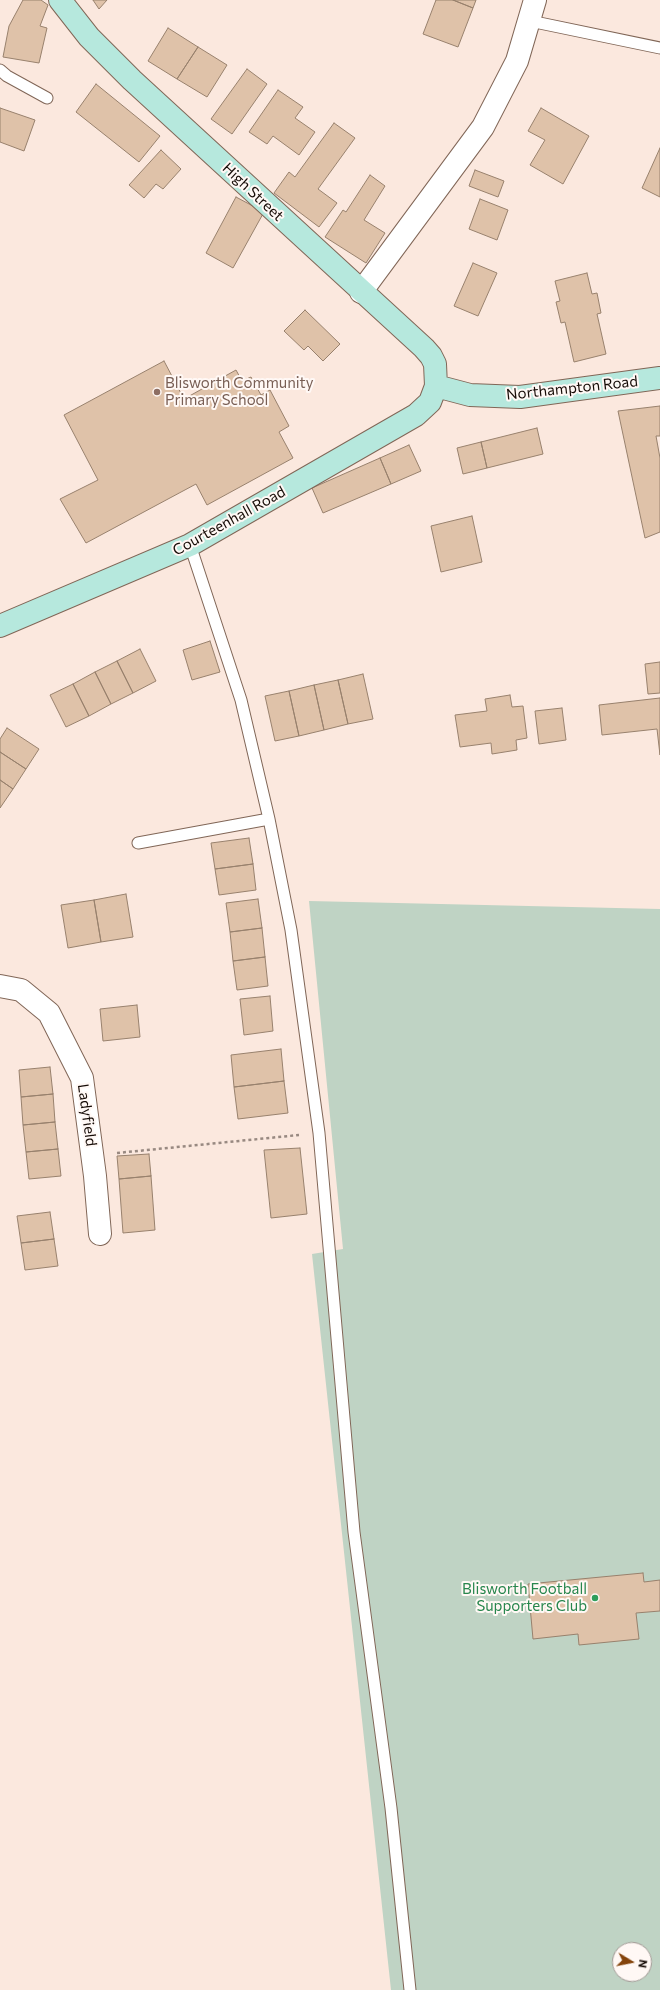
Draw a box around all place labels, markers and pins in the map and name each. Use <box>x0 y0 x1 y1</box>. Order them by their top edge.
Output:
place label: Blisworth Community Primary School <box>165 374 313 409</box>
marker: Blisworth Community Primary School <box>152 387 162 397</box>
place label: Blisworth Football Supporters Club <box>462 1580 587 1615</box>
marker: Blisworth Football Supporters Club <box>590 1593 600 1603</box>

